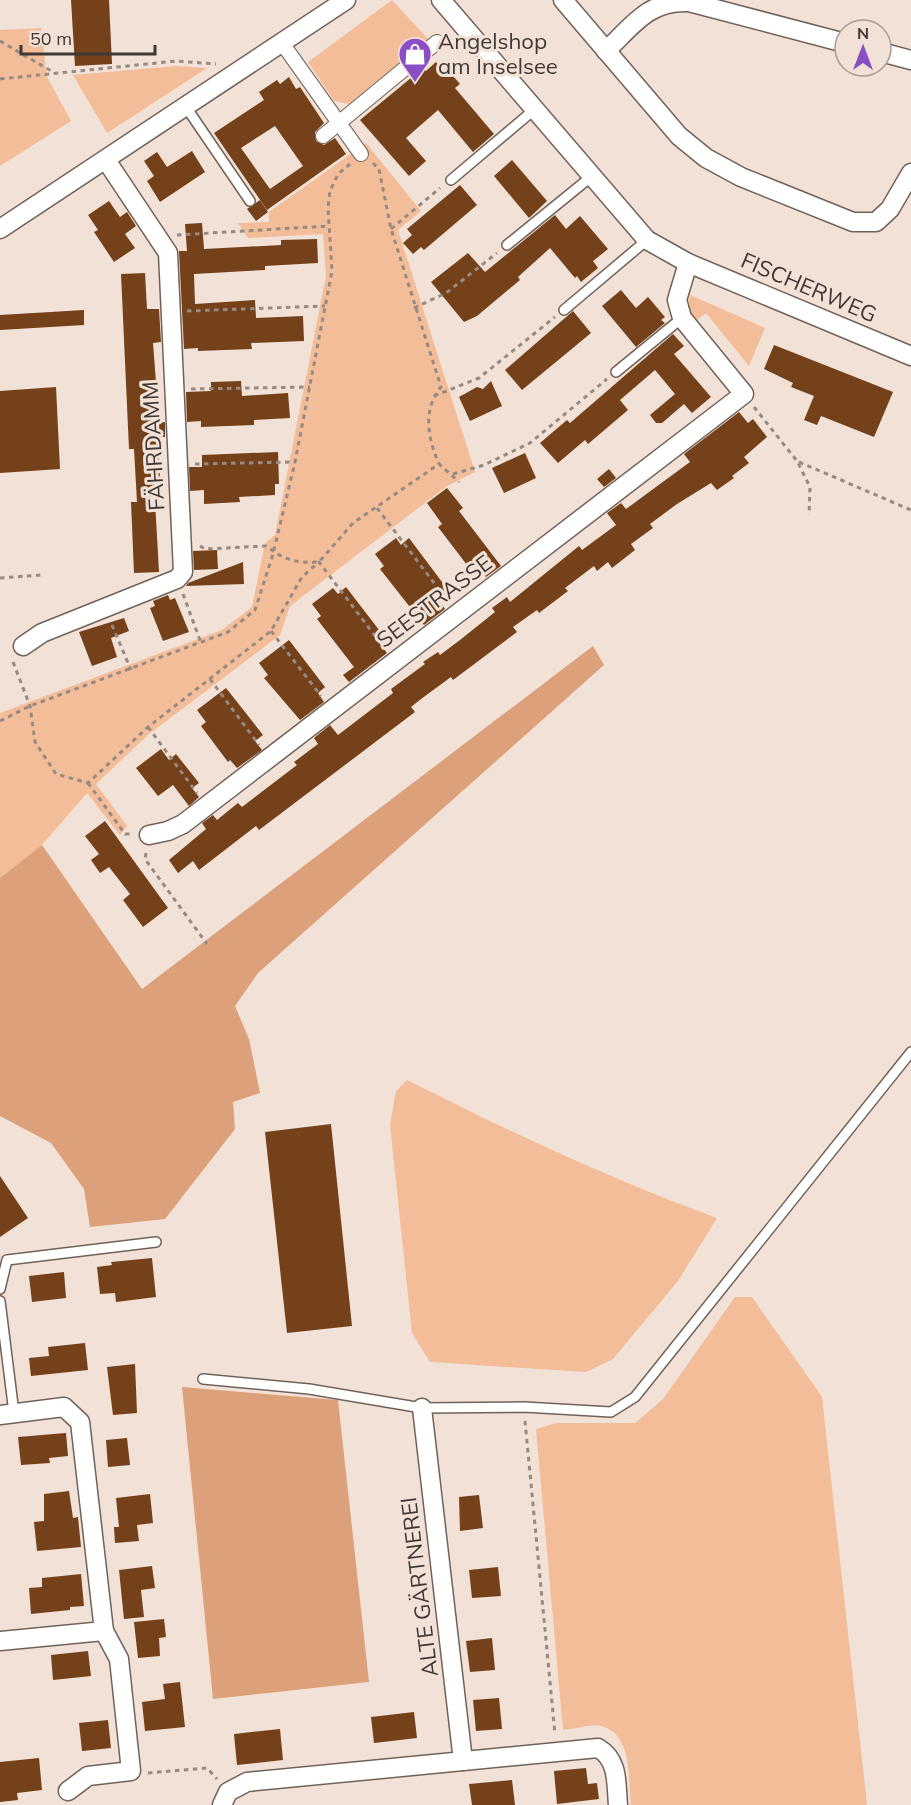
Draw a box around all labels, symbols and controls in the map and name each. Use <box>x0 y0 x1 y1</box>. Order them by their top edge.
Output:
scale bar <box>21 18 154 56</box>
north arrow <box>833 18 893 78</box>
text: N <box>857 23 869 43</box>
text: 50 m <box>30 27 72 50</box>
place label: Angelshop am Inselsee <box>438 27 558 80</box>
shop icon: Angelshop am Inselsee <box>397 36 433 83</box>
street label: FISCHERWEG <box>737 246 881 328</box>
street label: FÄHRDAMM <box>136 381 170 511</box>
street label: SEESTRASSE <box>371 548 497 654</box>
street label: ALTE GÄRTNEREI <box>394 1496 444 1678</box>

